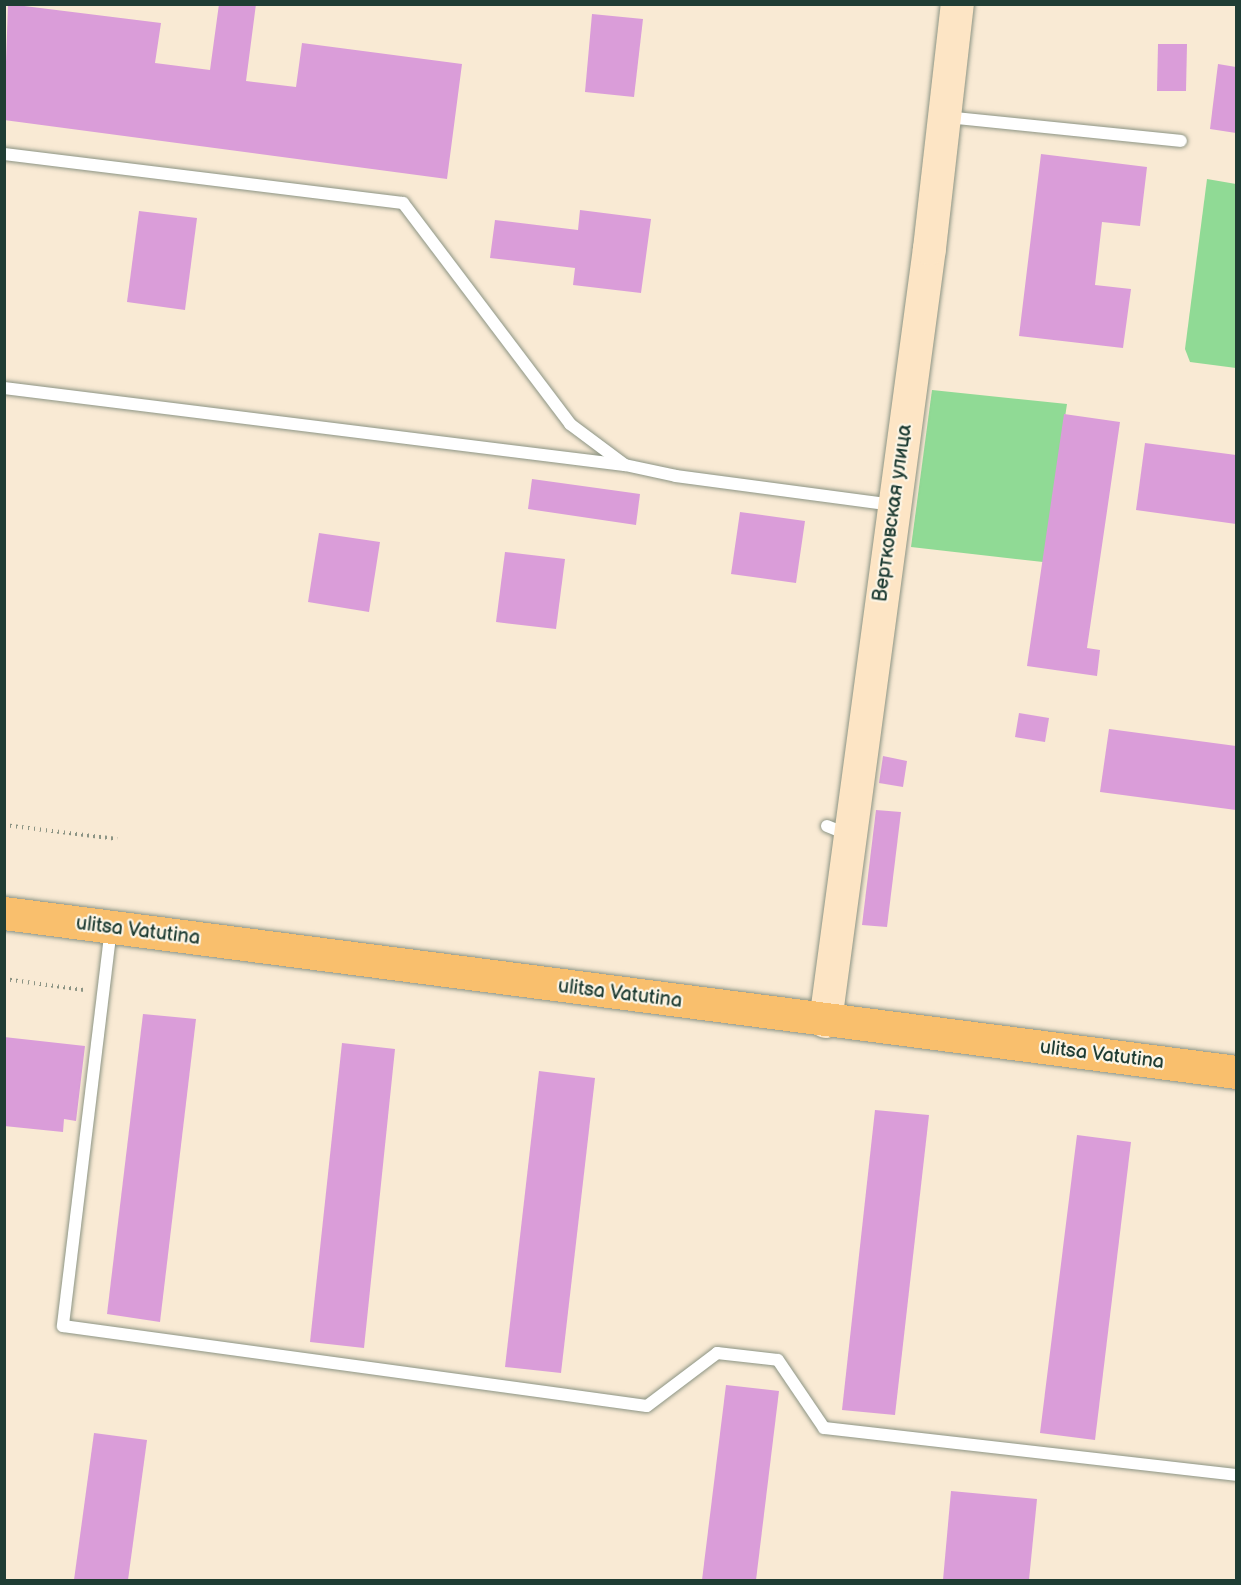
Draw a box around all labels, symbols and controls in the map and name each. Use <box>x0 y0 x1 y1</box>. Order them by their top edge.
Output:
street label: Вертковская улица <box>869 423 917 603</box>
street label: ulitsa Vatutina <box>74 911 202 951</box>
street label: ulitsa Vatutina <box>556 974 684 1014</box>
street label: ulitsa Vatutina <box>1038 1035 1166 1075</box>

